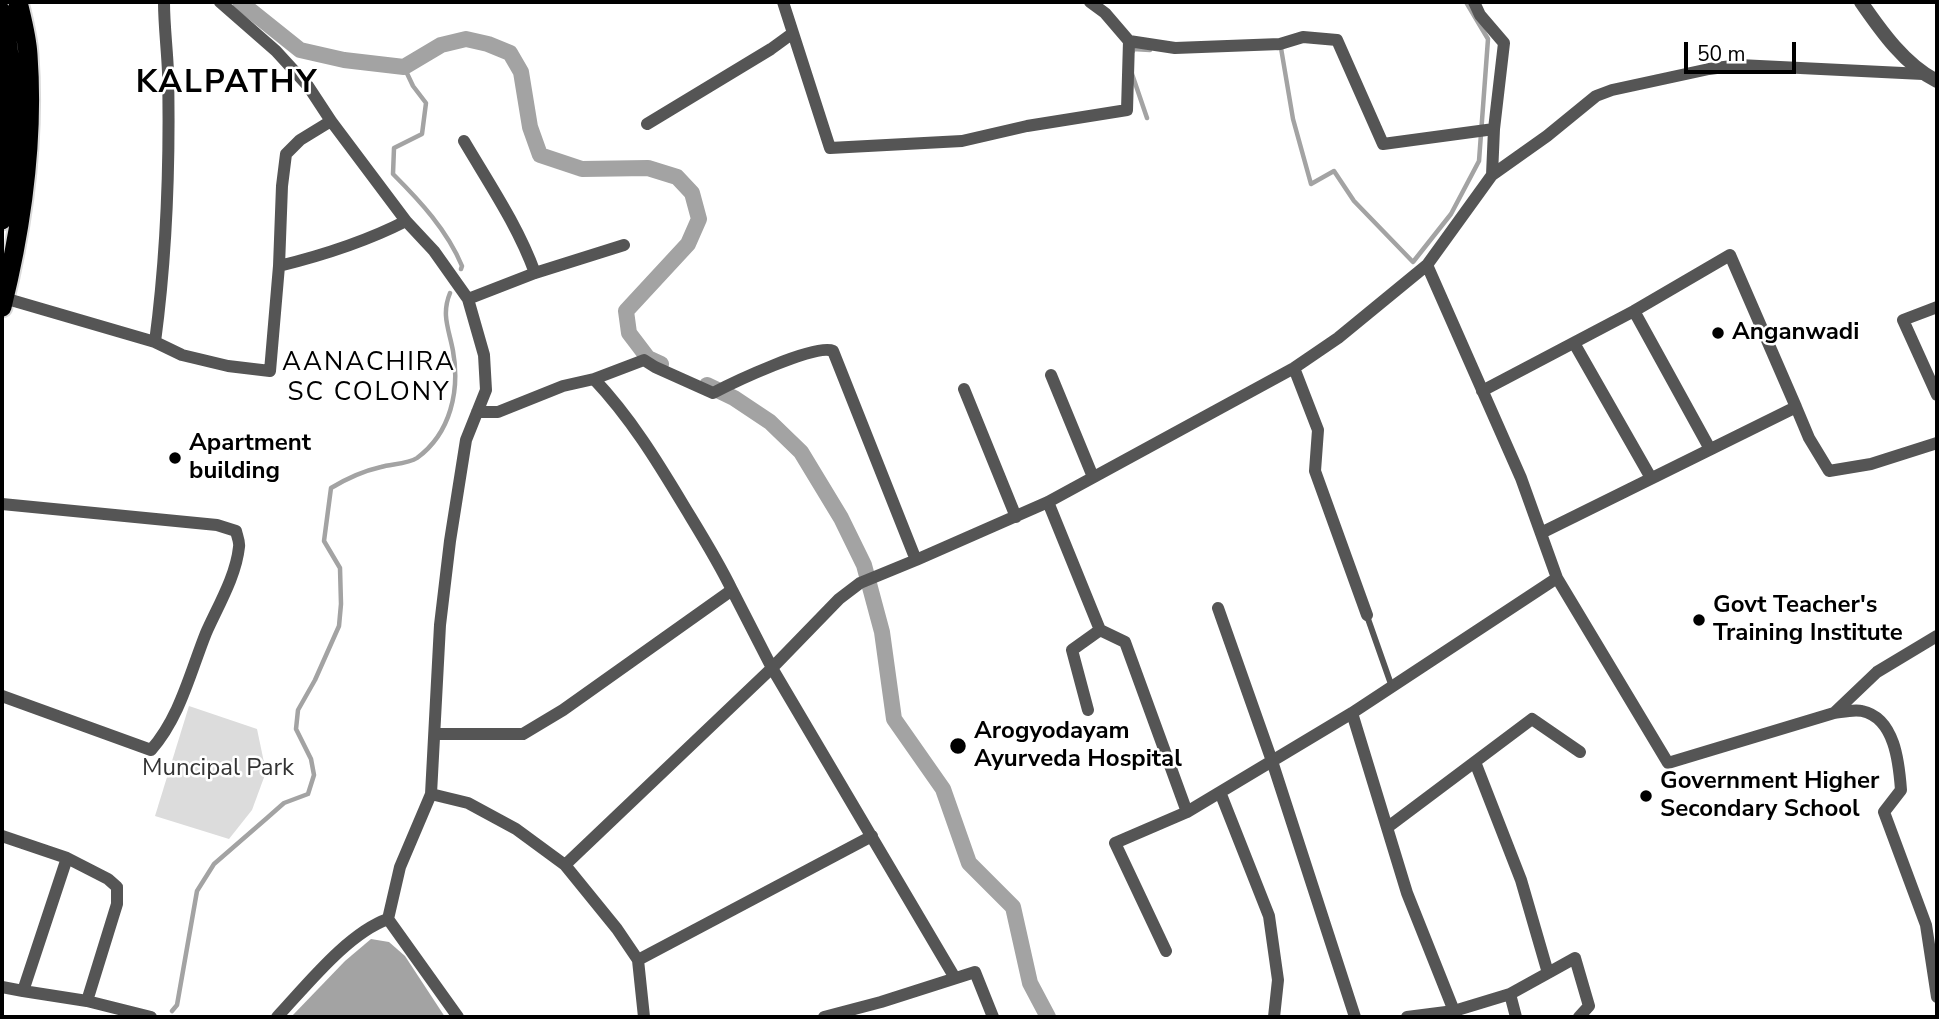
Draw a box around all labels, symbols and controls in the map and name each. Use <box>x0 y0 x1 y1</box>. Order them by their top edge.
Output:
scale bar <box>1687 28 1799 72</box>
text: 50 m <box>1697 40 1746 68</box>
district label: KALPATHY <box>137 65 317 103</box>
place label: Anganwadi <box>1732 319 1859 347</box>
marker: Anganwadi <box>1710 325 1726 341</box>
district label: AANACHIRA SC COLONY <box>283 348 455 410</box>
place label: Apartment building <box>189 430 311 486</box>
marker: Apartment building <box>167 450 183 466</box>
place label: Govt Teacher's Training Institute <box>1713 592 1903 648</box>
marker: Govt Teacher's Training Institute <box>1691 612 1707 628</box>
place label: Arogyodayam Ayurveda Hospital <box>974 718 1182 774</box>
marker: Arogyodayam Ayurveda Hospital <box>948 736 968 756</box>
park label: Muncipal Park <box>142 755 294 783</box>
place label: Government Higher Secondary School <box>1660 768 1880 824</box>
marker: Government Higher Secondary School <box>1638 788 1654 804</box>

